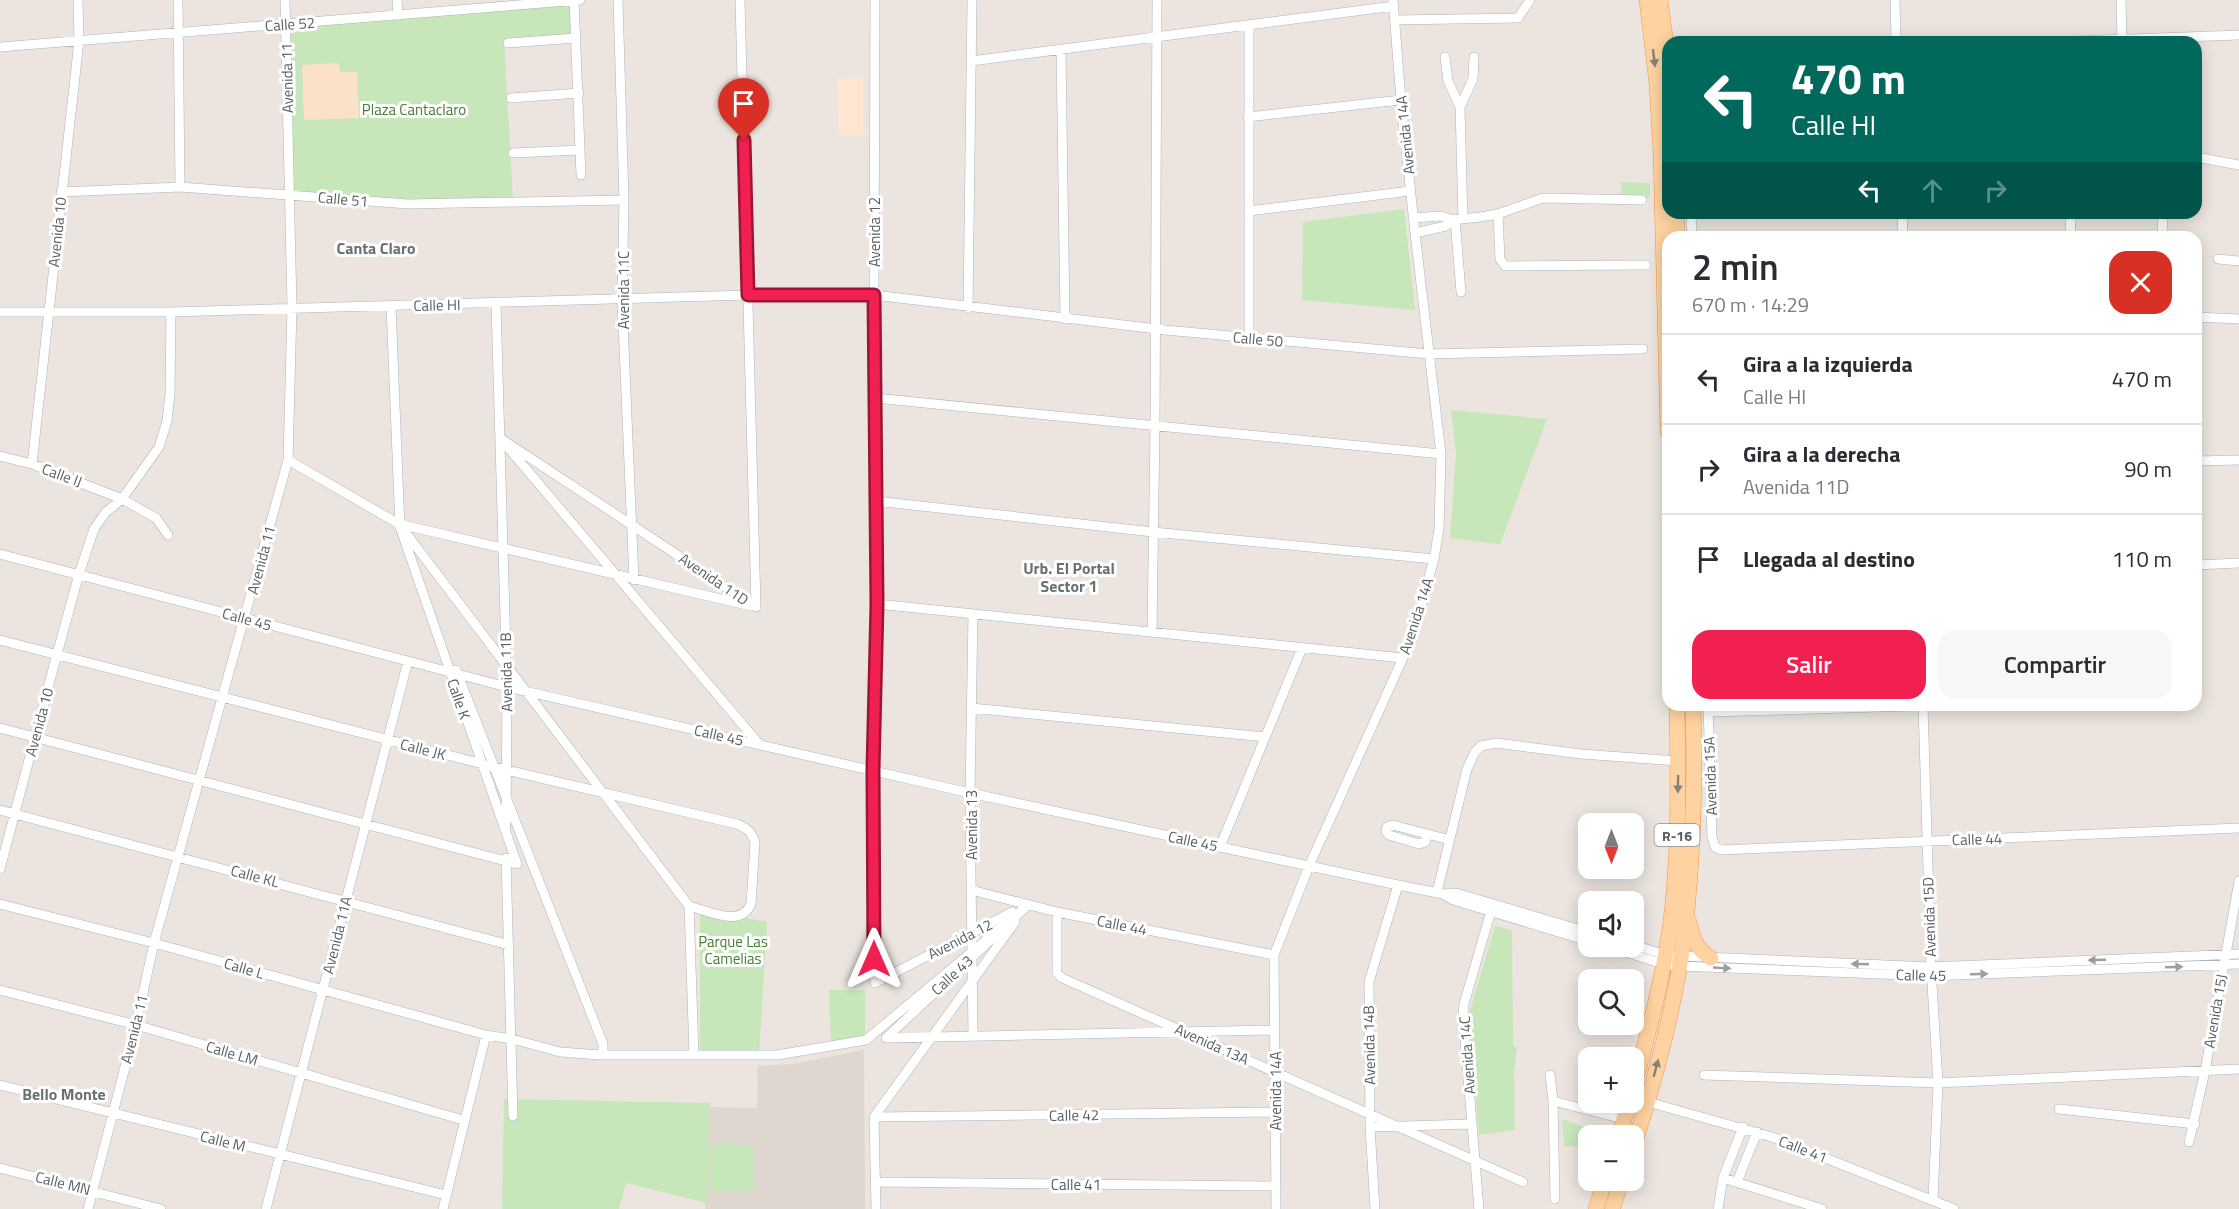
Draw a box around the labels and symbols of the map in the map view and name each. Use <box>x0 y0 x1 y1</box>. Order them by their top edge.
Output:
street label: Calle 52 <box>264 11 316 37</box>
street label: Avenida 11 <box>275 43 299 113</box>
one-way arrow <box>1649 49 1659 68</box>
pin <box>718 78 769 140</box>
street label: Avenida 14A <box>1389 94 1421 176</box>
park label: Plaza Cantaclaro <box>362 98 466 121</box>
street label: Calle 51 <box>317 185 369 213</box>
street label: Avenida 10 <box>42 196 72 268</box>
street label: Avenida 12 <box>863 197 886 267</box>
district label: Canta Claro <box>337 236 415 260</box>
street label: Avenida 11C <box>612 251 635 329</box>
street label: Calle HI <box>413 293 461 317</box>
street label: Calle 50 <box>1232 325 1284 353</box>
street label: Calle IJ <box>39 457 85 493</box>
street label: Avenida 11 <box>241 523 281 597</box>
street label: Avenida 11D <box>674 547 754 611</box>
district label: Urb. El Portal Sector 1 <box>1023 556 1115 598</box>
street label: Avenida 14A <box>1393 575 1439 657</box>
street label: Calle 45 <box>220 601 274 637</box>
street label: Avenida 11B <box>494 632 518 712</box>
street label: Calle K <box>441 675 477 723</box>
street label: Avenida 10 <box>19 685 59 759</box>
street label: Calle 45 <box>692 718 746 752</box>
street label: Calle JK <box>398 732 449 766</box>
street label: Avenida 15A <box>1697 736 1723 816</box>
one-way arrow <box>1673 775 1683 794</box>
street label: Avenida 13 <box>960 790 983 860</box>
north arrow <box>1578 813 1644 879</box>
road number: R-16 <box>1654 824 1700 846</box>
street label: Calle 45 <box>1166 825 1220 857</box>
street label: Calle 44 <box>1951 827 2003 851</box>
street label: Calle KL <box>228 859 282 893</box>
street label: Avenida 15D <box>1916 877 1942 957</box>
street label: Avenida 11A <box>316 894 358 976</box>
street label: Calle 44 <box>1095 909 1149 941</box>
street label: Avenida 12 <box>923 913 997 965</box>
position arrow <box>842 927 906 991</box>
park label: Parque Las Camelias <box>698 930 768 970</box>
street label: Calle 43 <box>926 949 978 1001</box>
street label: Calle L <box>221 951 267 985</box>
one-way arrow <box>2087 955 2106 964</box>
one-way arrow <box>1850 959 1869 968</box>
one-way arrow <box>2165 962 2184 972</box>
one-way arrow <box>1712 963 1731 972</box>
street label: Calle 45 <box>1896 963 1946 987</box>
one-way arrow <box>1970 970 1989 979</box>
street label: Avenida 15J <box>2197 972 2233 1050</box>
street label: Avenida 11 <box>114 992 154 1066</box>
street label: Avenida 14B <box>1357 1005 1381 1085</box>
street label: Avenida 14C <box>1453 1015 1481 1095</box>
street label: Avenida 13A <box>1171 1017 1253 1071</box>
street label: Calle LM <box>203 1035 261 1071</box>
street label: Avenida 14A <box>1264 1051 1287 1131</box>
one-way arrow <box>1652 1059 1662 1078</box>
district label: Bello Monte <box>22 1082 106 1106</box>
street label: Calle 42 <box>1049 1103 1099 1127</box>
street label: Calle M <box>198 1124 248 1158</box>
street label: Calle 41 <box>1775 1129 1831 1169</box>
street label: Calle MN <box>33 1165 93 1201</box>
street label: Calle 41 <box>1051 1173 1101 1196</box>

